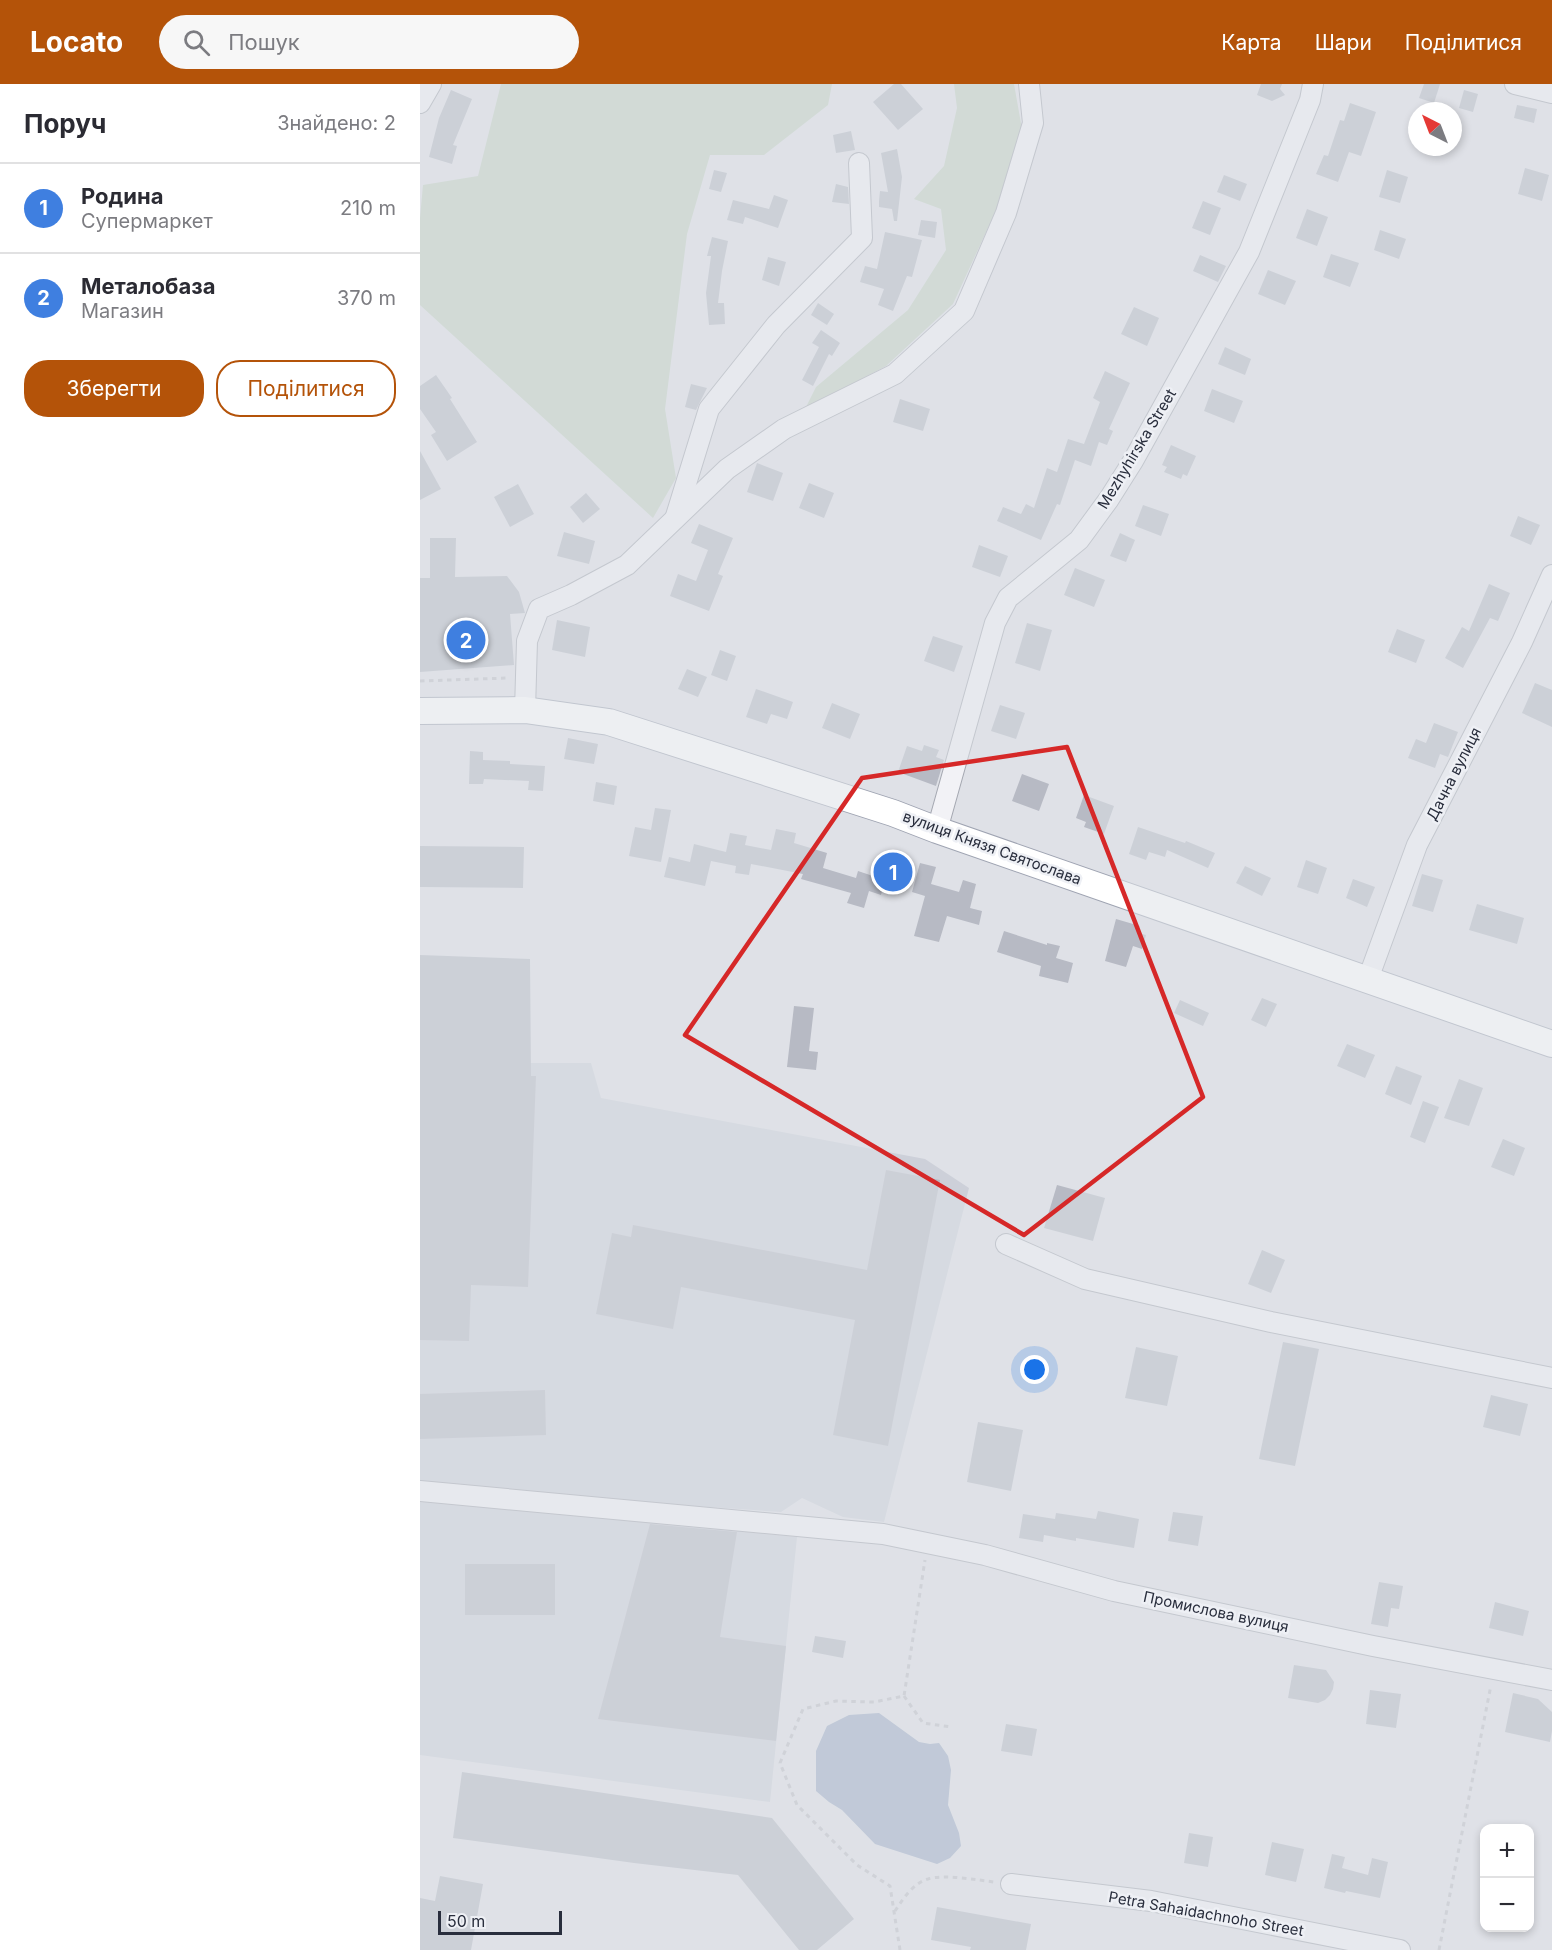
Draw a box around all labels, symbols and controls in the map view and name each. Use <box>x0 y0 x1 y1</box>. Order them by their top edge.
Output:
search box <box>159 15 579 69</box>
text: Locato <box>30 25 123 59</box>
icon: search <box>180 26 213 59</box>
text: Пошук <box>228 29 300 55</box>
text: Карта <box>1221 30 1282 55</box>
text: Шари <box>1315 30 1372 55</box>
text: Поділитися <box>1405 30 1522 55</box>
north arrow <box>1408 102 1462 156</box>
text: Поруч <box>24 108 106 139</box>
text: Знайдено: 2 <box>277 111 396 135</box>
text: Родина <box>81 183 163 209</box>
text: 1 <box>39 196 48 220</box>
text: 210 m <box>340 196 396 220</box>
text: Супермаркет <box>81 209 213 233</box>
text: Металобаза <box>81 273 215 299</box>
text: 2 <box>37 286 50 310</box>
text: 370 m <box>337 286 396 310</box>
text: Магазин <box>81 299 164 323</box>
button: Зберегти <box>24 360 204 417</box>
button: Поділитися <box>216 360 396 417</box>
street label: Mezhyhirska Street <box>1093 385 1180 512</box>
pin: 2 <box>446 618 486 662</box>
street label: Дачна вулиця <box>1422 724 1485 823</box>
street label: вулиця Князя Святослава <box>900 806 1084 889</box>
pin: 1 <box>874 850 912 894</box>
your location <box>1020 1355 1049 1384</box>
street label: Промислова вулиця <box>1142 1587 1290 1636</box>
map controls <box>1480 1824 1534 1932</box>
button: + <box>1480 1824 1534 1878</box>
button: − <box>1480 1878 1534 1932</box>
street label: Petra Sahaidachnoho Street <box>1107 1887 1305 1940</box>
scale bar <box>438 1908 562 1936</box>
text: 50 m <box>447 1911 485 1931</box>

